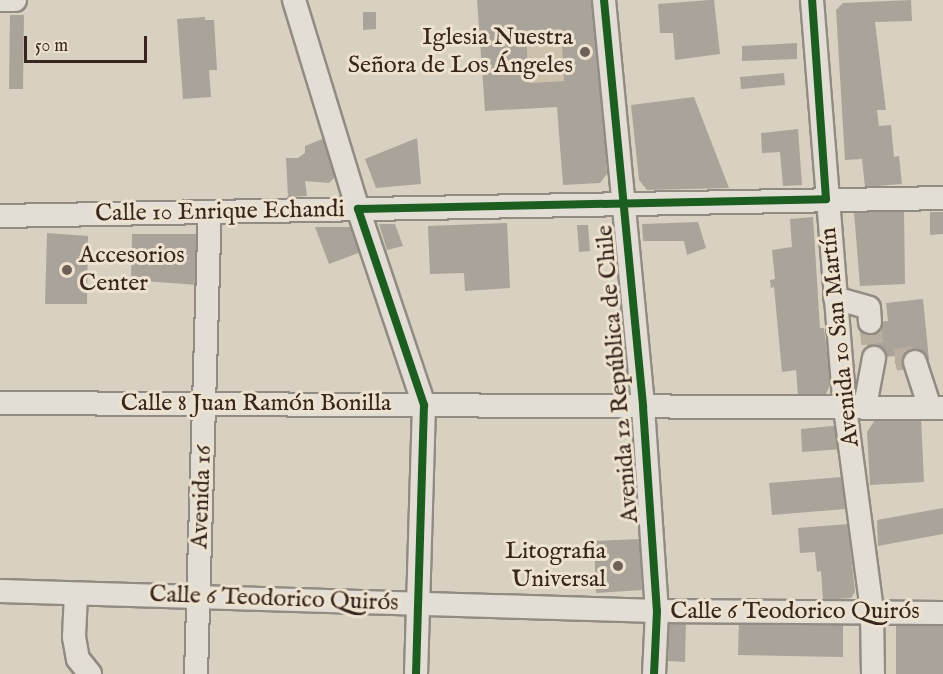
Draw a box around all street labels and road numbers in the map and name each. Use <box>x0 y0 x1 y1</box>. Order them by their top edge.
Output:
street label: Calle 10 Enrique Echandi <box>95 195 345 229</box>
street label: Avenida 12 República de Chile <box>591 224 645 524</box>
street label: Avenida 10 San Martín <box>814 226 866 448</box>
street label: Calle 8 Juan Ramón Bonilla <box>121 390 391 418</box>
street label: Avenida 16 <box>186 445 218 549</box>
street label: Calle 6 Teodorico Quirós <box>149 580 399 618</box>
street label: Calle 6 Teodorico Quirós <box>670 598 920 626</box>

